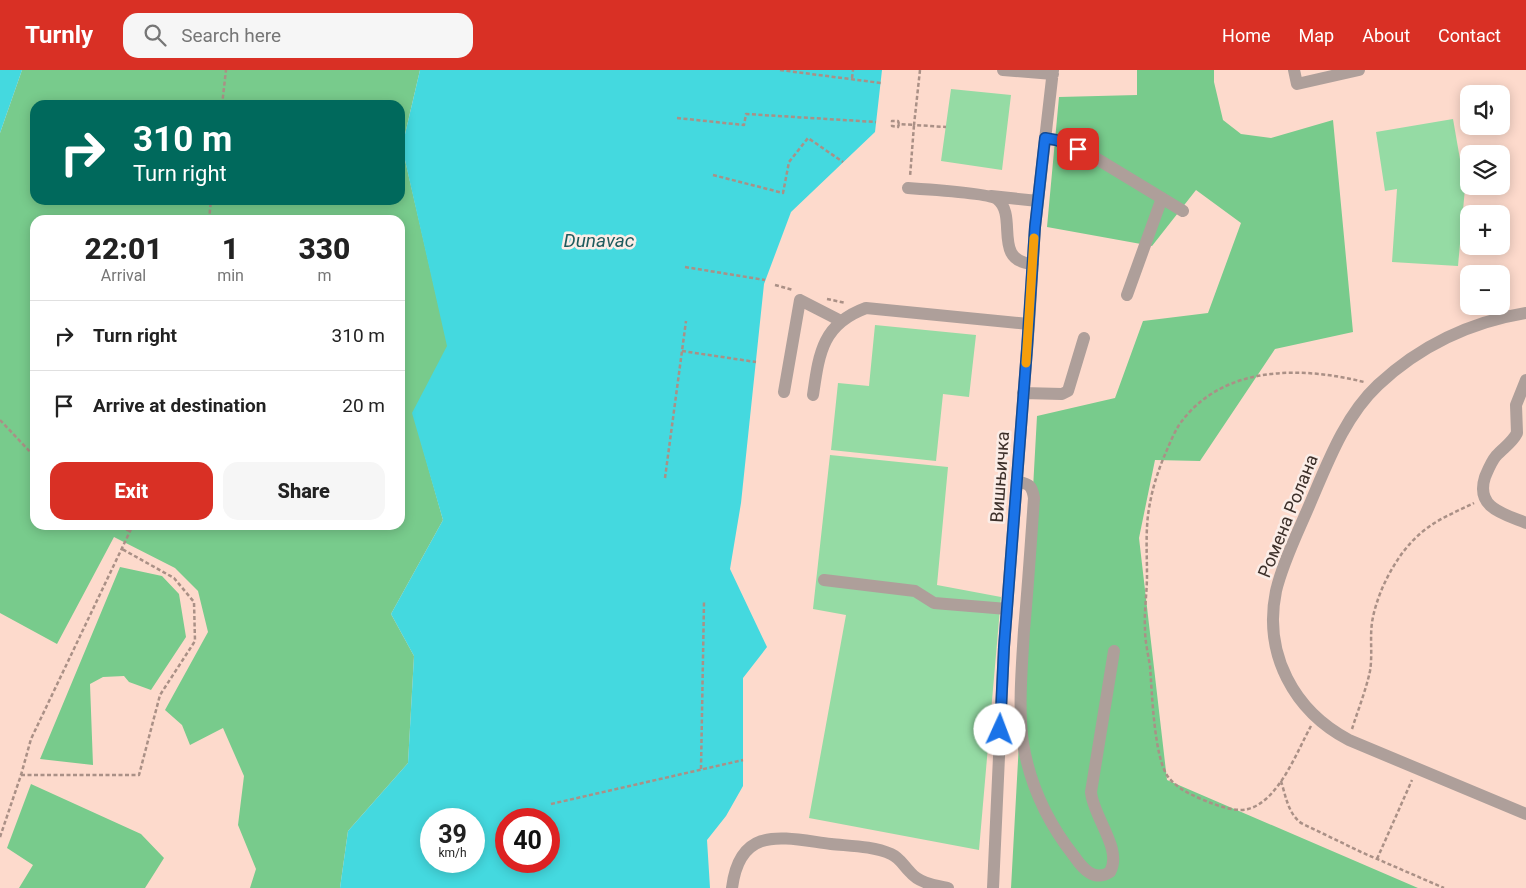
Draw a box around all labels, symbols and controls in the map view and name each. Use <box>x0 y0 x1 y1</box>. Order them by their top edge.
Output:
search box <box>123 13 473 58</box>
text: Turnly <box>25 21 93 49</box>
icon: search <box>141 21 169 49</box>
text: Search here <box>181 24 281 47</box>
text: Home <box>1222 25 1271 46</box>
text: Map <box>1299 25 1334 46</box>
text: About <box>1362 25 1410 46</box>
text: Contact <box>1438 25 1501 46</box>
map controls <box>1460 85 1510 315</box>
button: sound <box>1460 85 1510 135</box>
text: 310 m <box>133 119 232 160</box>
icon: right <box>50 120 115 185</box>
pin <box>1057 128 1099 170</box>
icon: arrive <box>1064 135 1092 163</box>
button: layers <box>1460 145 1510 195</box>
text: Turn right <box>133 161 227 186</box>
button: + <box>1460 205 1510 255</box>
water label: Dunavac <box>564 229 635 252</box>
text: 22:01 <box>85 231 163 266</box>
text: 1 <box>222 231 239 266</box>
text: 330 <box>298 231 350 266</box>
button: − <box>1460 265 1510 315</box>
text: Arrival <box>101 266 146 285</box>
text: min <box>217 266 244 285</box>
text: m <box>317 266 331 285</box>
icon: right <box>50 322 78 350</box>
text: Turn right <box>93 324 177 347</box>
text: 310 m <box>332 324 385 347</box>
icon: arrive <box>50 392 78 420</box>
text: Arrive at destination <box>93 394 266 417</box>
text: 20 m <box>342 394 385 417</box>
street label: Вишњичка <box>986 431 1013 523</box>
street label: Ромена Ролана <box>1253 451 1322 580</box>
button: Exit <box>50 462 213 520</box>
button: Share <box>223 462 385 520</box>
position arrow <box>973 703 1025 755</box>
speed limit sign: 40 <box>495 808 560 873</box>
text: 39 <box>438 820 467 849</box>
text: km/h <box>438 846 467 860</box>

